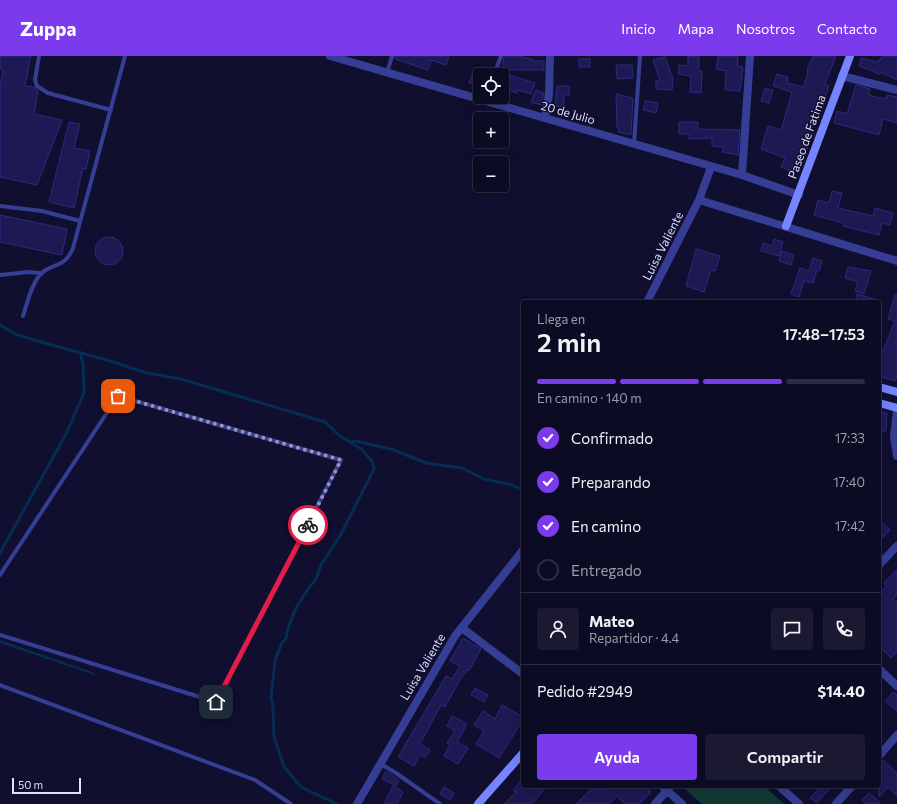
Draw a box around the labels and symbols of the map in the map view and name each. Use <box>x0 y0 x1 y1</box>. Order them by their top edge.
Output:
street label: Paseo de Fatima <box>784 93 828 181</box>
street label: 20 de Julio <box>539 98 597 127</box>
street label: Luisa Valiente <box>639 209 685 282</box>
pin <box>101 379 135 413</box>
courier <box>288 505 328 545</box>
street label: Luisa Valiente <box>397 631 447 702</box>
pin <box>199 685 233 719</box>
scale bar <box>12 776 81 795</box>

